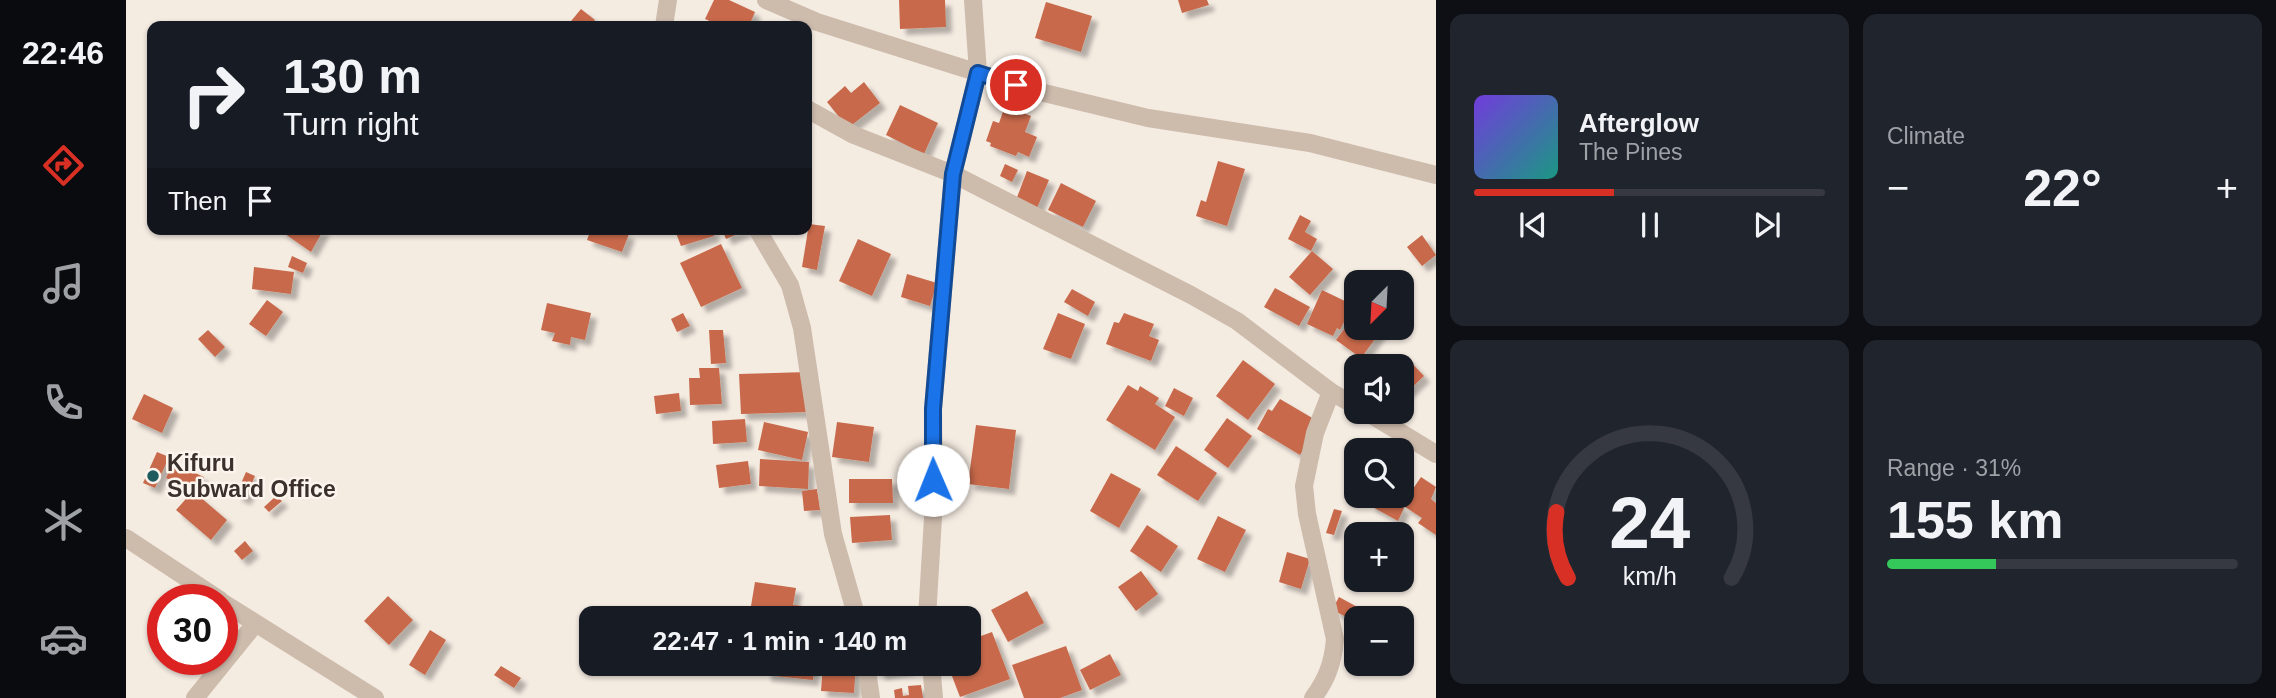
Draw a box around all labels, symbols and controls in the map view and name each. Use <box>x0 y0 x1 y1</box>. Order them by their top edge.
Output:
text: 22:46 <box>22 35 104 71</box>
icon: right <box>168 49 259 140</box>
text: 130 m <box>283 49 422 103</box>
pin <box>986 55 1046 115</box>
icon: arrive <box>997 66 1035 104</box>
text: Turn right <box>283 106 419 142</box>
text: Afterglow <box>1579 108 1699 138</box>
text: Climate <box>1887 123 1965 149</box>
text: The Pines <box>1579 139 1683 165</box>
icon: directions <box>39 141 88 190</box>
text: 22° <box>2023 159 2102 217</box>
text: − <box>1887 167 1909 209</box>
text: + <box>2216 167 2238 209</box>
icon: arrive <box>241 182 279 220</box>
text: Then <box>168 186 227 216</box>
icon: previous <box>1514 206 1552 244</box>
icon: pause <box>1631 206 1669 244</box>
icon: next <box>1748 206 1786 244</box>
icon: music <box>39 259 88 308</box>
north arrow <box>1344 270 1414 340</box>
map controls <box>1344 270 1414 676</box>
button: sound <box>1344 354 1414 424</box>
icon: phone <box>39 378 88 427</box>
button: search <box>1344 438 1414 508</box>
position arrow <box>896 443 970 517</box>
place label: Kifuru Subward Office <box>167 450 336 502</box>
text: Range · 31% <box>1887 455 2021 481</box>
marker: Kifuru Subward Office <box>145 468 161 484</box>
text: 24 <box>1609 482 1690 563</box>
text: 155 km <box>1887 491 2063 549</box>
icon: climate <box>39 496 88 545</box>
button: + <box>1344 522 1414 592</box>
text: km/h <box>1622 562 1677 590</box>
speed limit sign: 30 <box>147 584 238 675</box>
button: − <box>1344 606 1414 676</box>
icon: car <box>39 614 88 663</box>
text: 22:47 · 1 min · 140 m <box>653 626 907 656</box>

